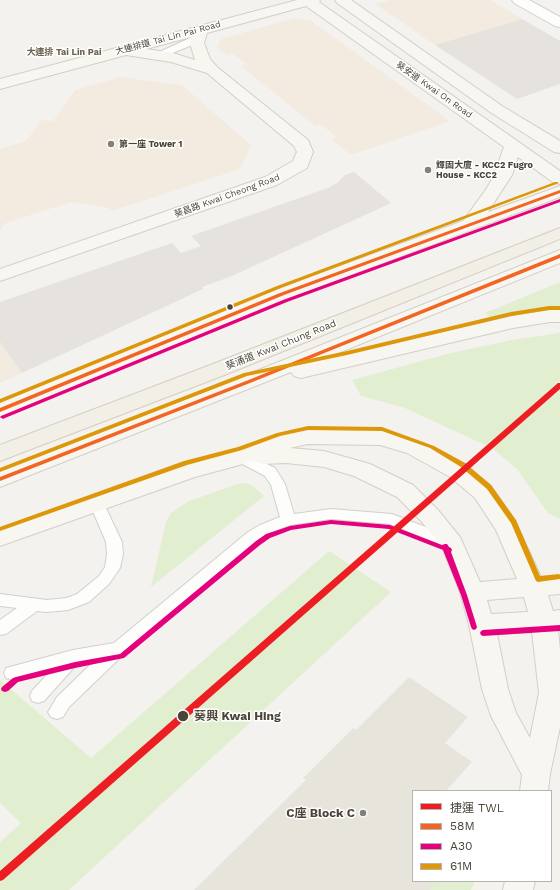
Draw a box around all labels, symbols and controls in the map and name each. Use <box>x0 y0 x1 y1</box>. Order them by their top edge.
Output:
street label: 大連排道 Tai Lin Pai Road <box>114 19 222 57</box>
district label: 大連排 Tai Lin Pai <box>26 47 102 57</box>
street label: 葵安道 Kwai On Road <box>394 60 474 120</box>
marker: 第一座 Tower 1 <box>106 139 116 149</box>
place label: 第一座 Tower 1 <box>119 139 182 149</box>
place label: 輝固大廈 - KCC2 Fugro House - KCC2 <box>436 160 533 181</box>
marker: 輝固大廈 - KCC2 Fugro House - KCC2 <box>423 165 433 175</box>
street label: 葵昌路 Kwai Cheong Road <box>173 172 281 220</box>
unlabelled marker <box>225 302 235 312</box>
street label: 葵涌道 Kwai Chung Road <box>224 317 338 373</box>
marker: 葵興 Kwai Hing <box>176 709 190 723</box>
place label: 葵興 Kwai Hing <box>194 709 281 723</box>
legend <box>412 790 552 882</box>
text: 捷運 TWL <box>450 801 504 815</box>
place label: C座 Block C <box>286 806 355 820</box>
marker: C座 Block C <box>358 808 368 818</box>
text: 58M <box>450 819 475 833</box>
text: A30 <box>450 839 472 853</box>
text: 61M <box>450 859 472 873</box>

